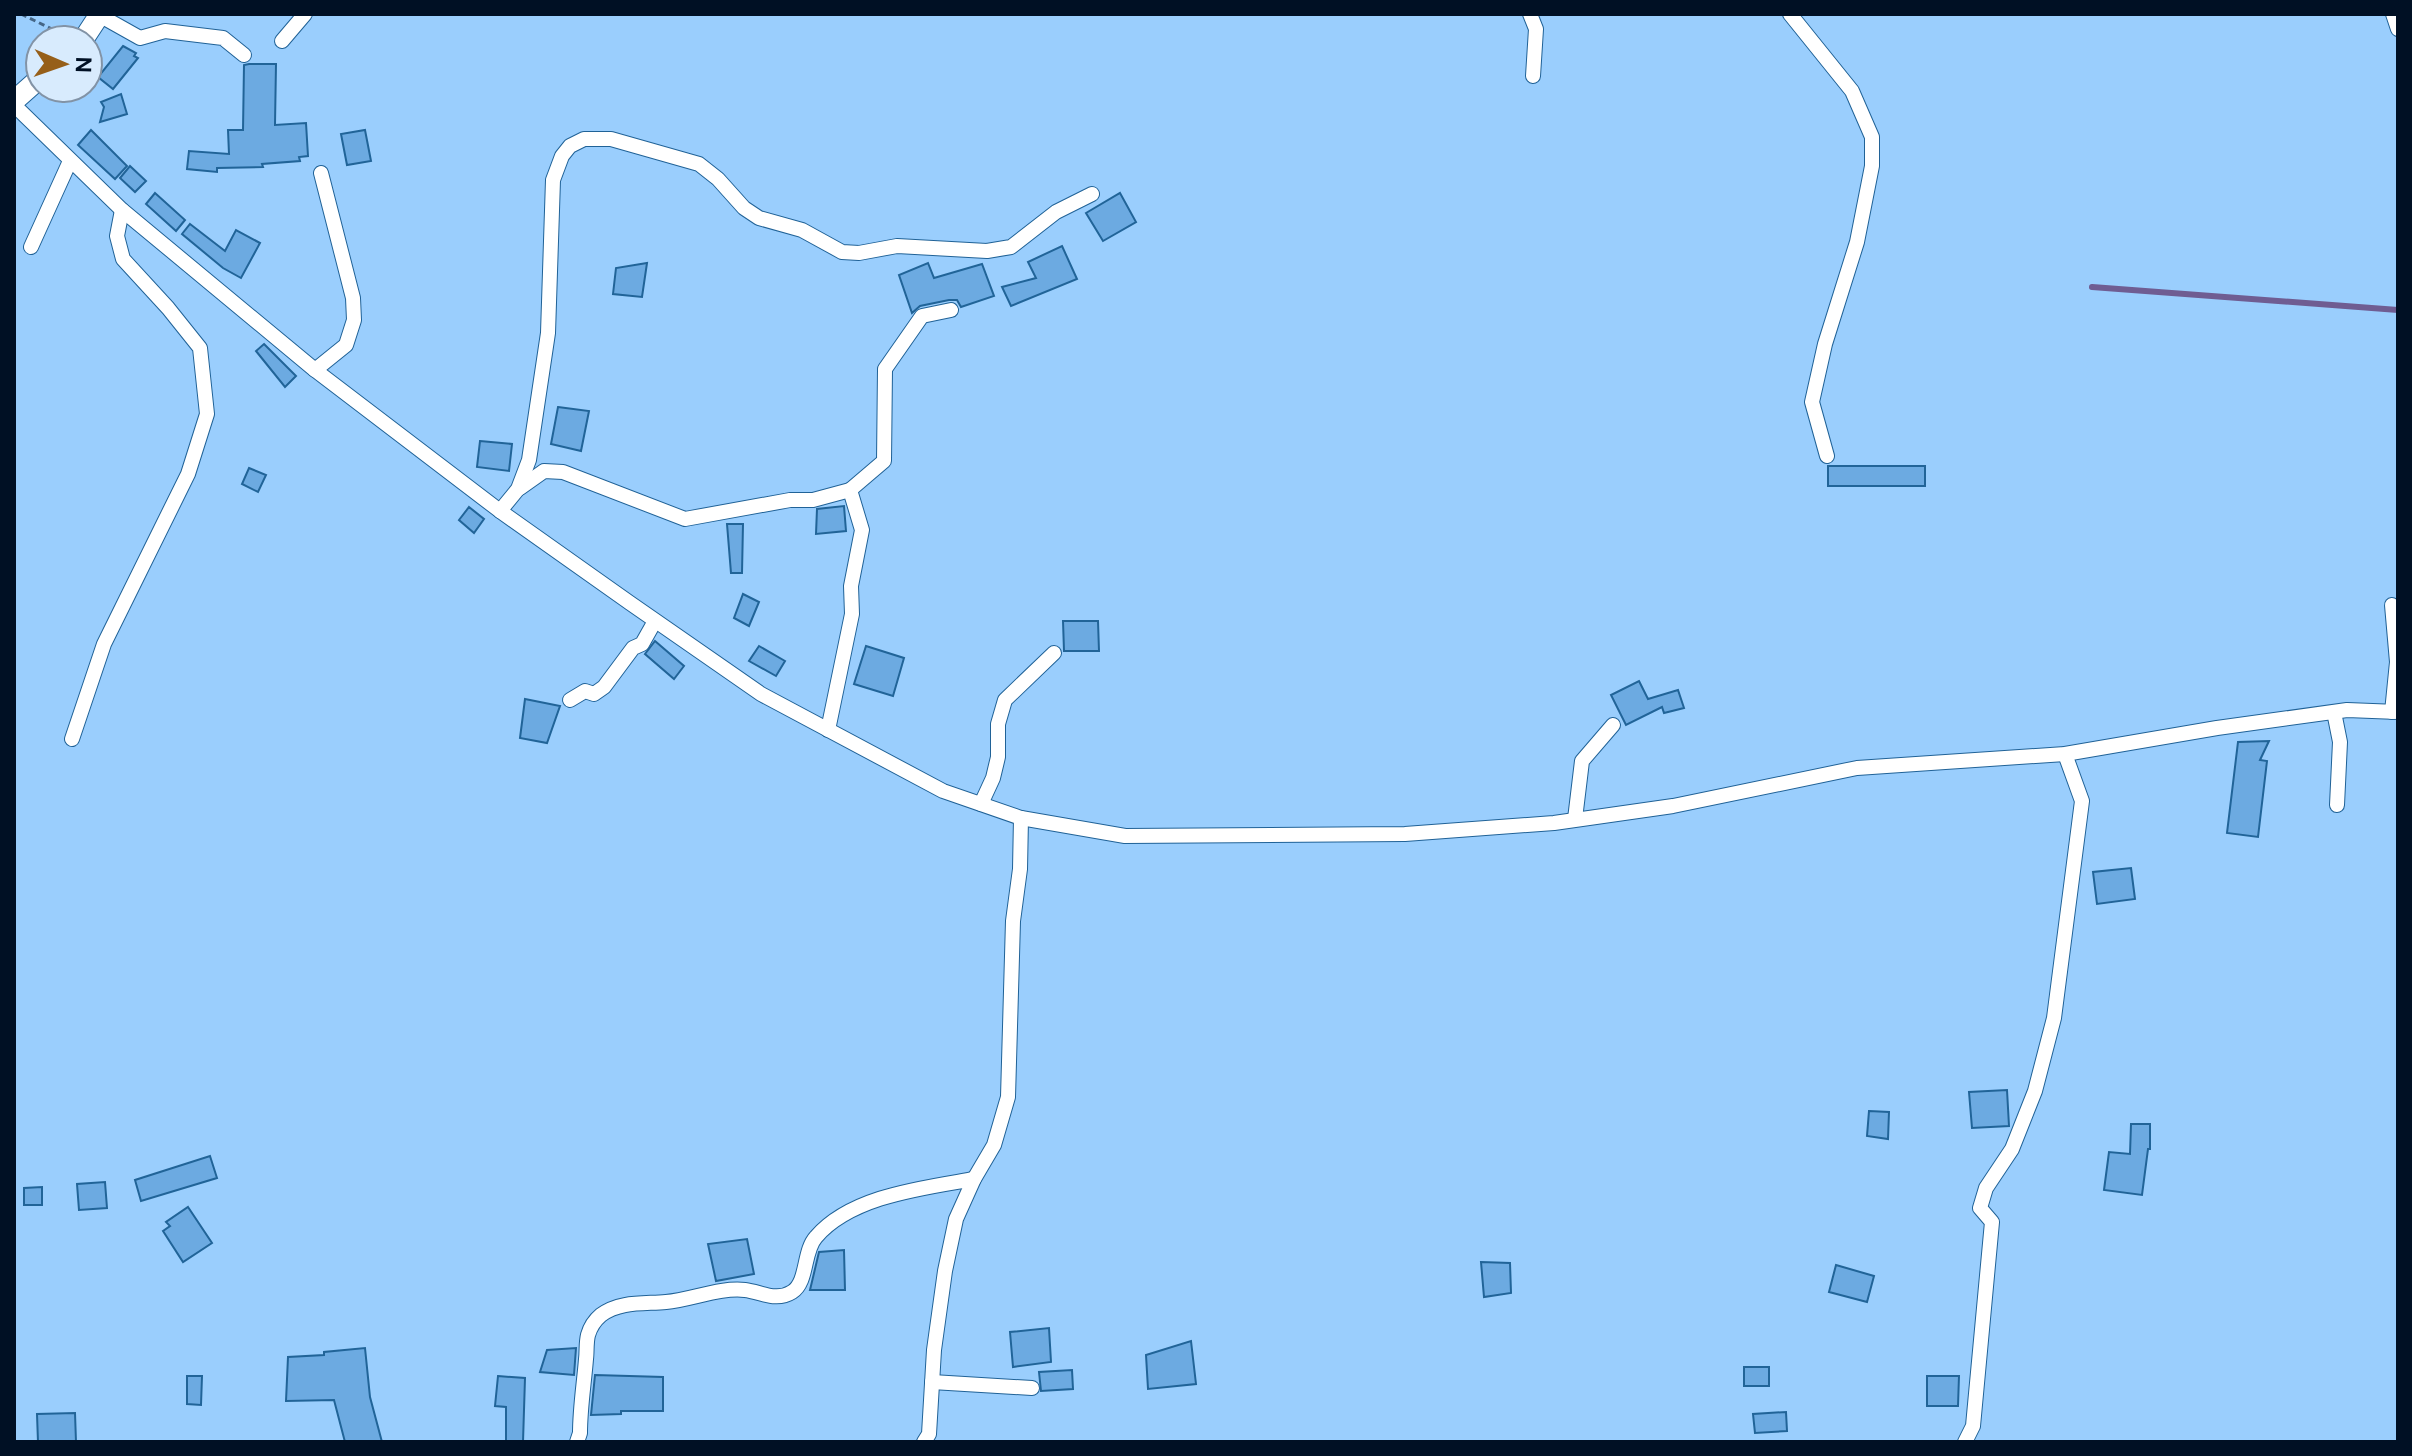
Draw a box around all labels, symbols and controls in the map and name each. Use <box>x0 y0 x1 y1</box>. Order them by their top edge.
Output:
north arrow <box>24 24 104 104</box>
text: N <box>69 56 98 73</box>

